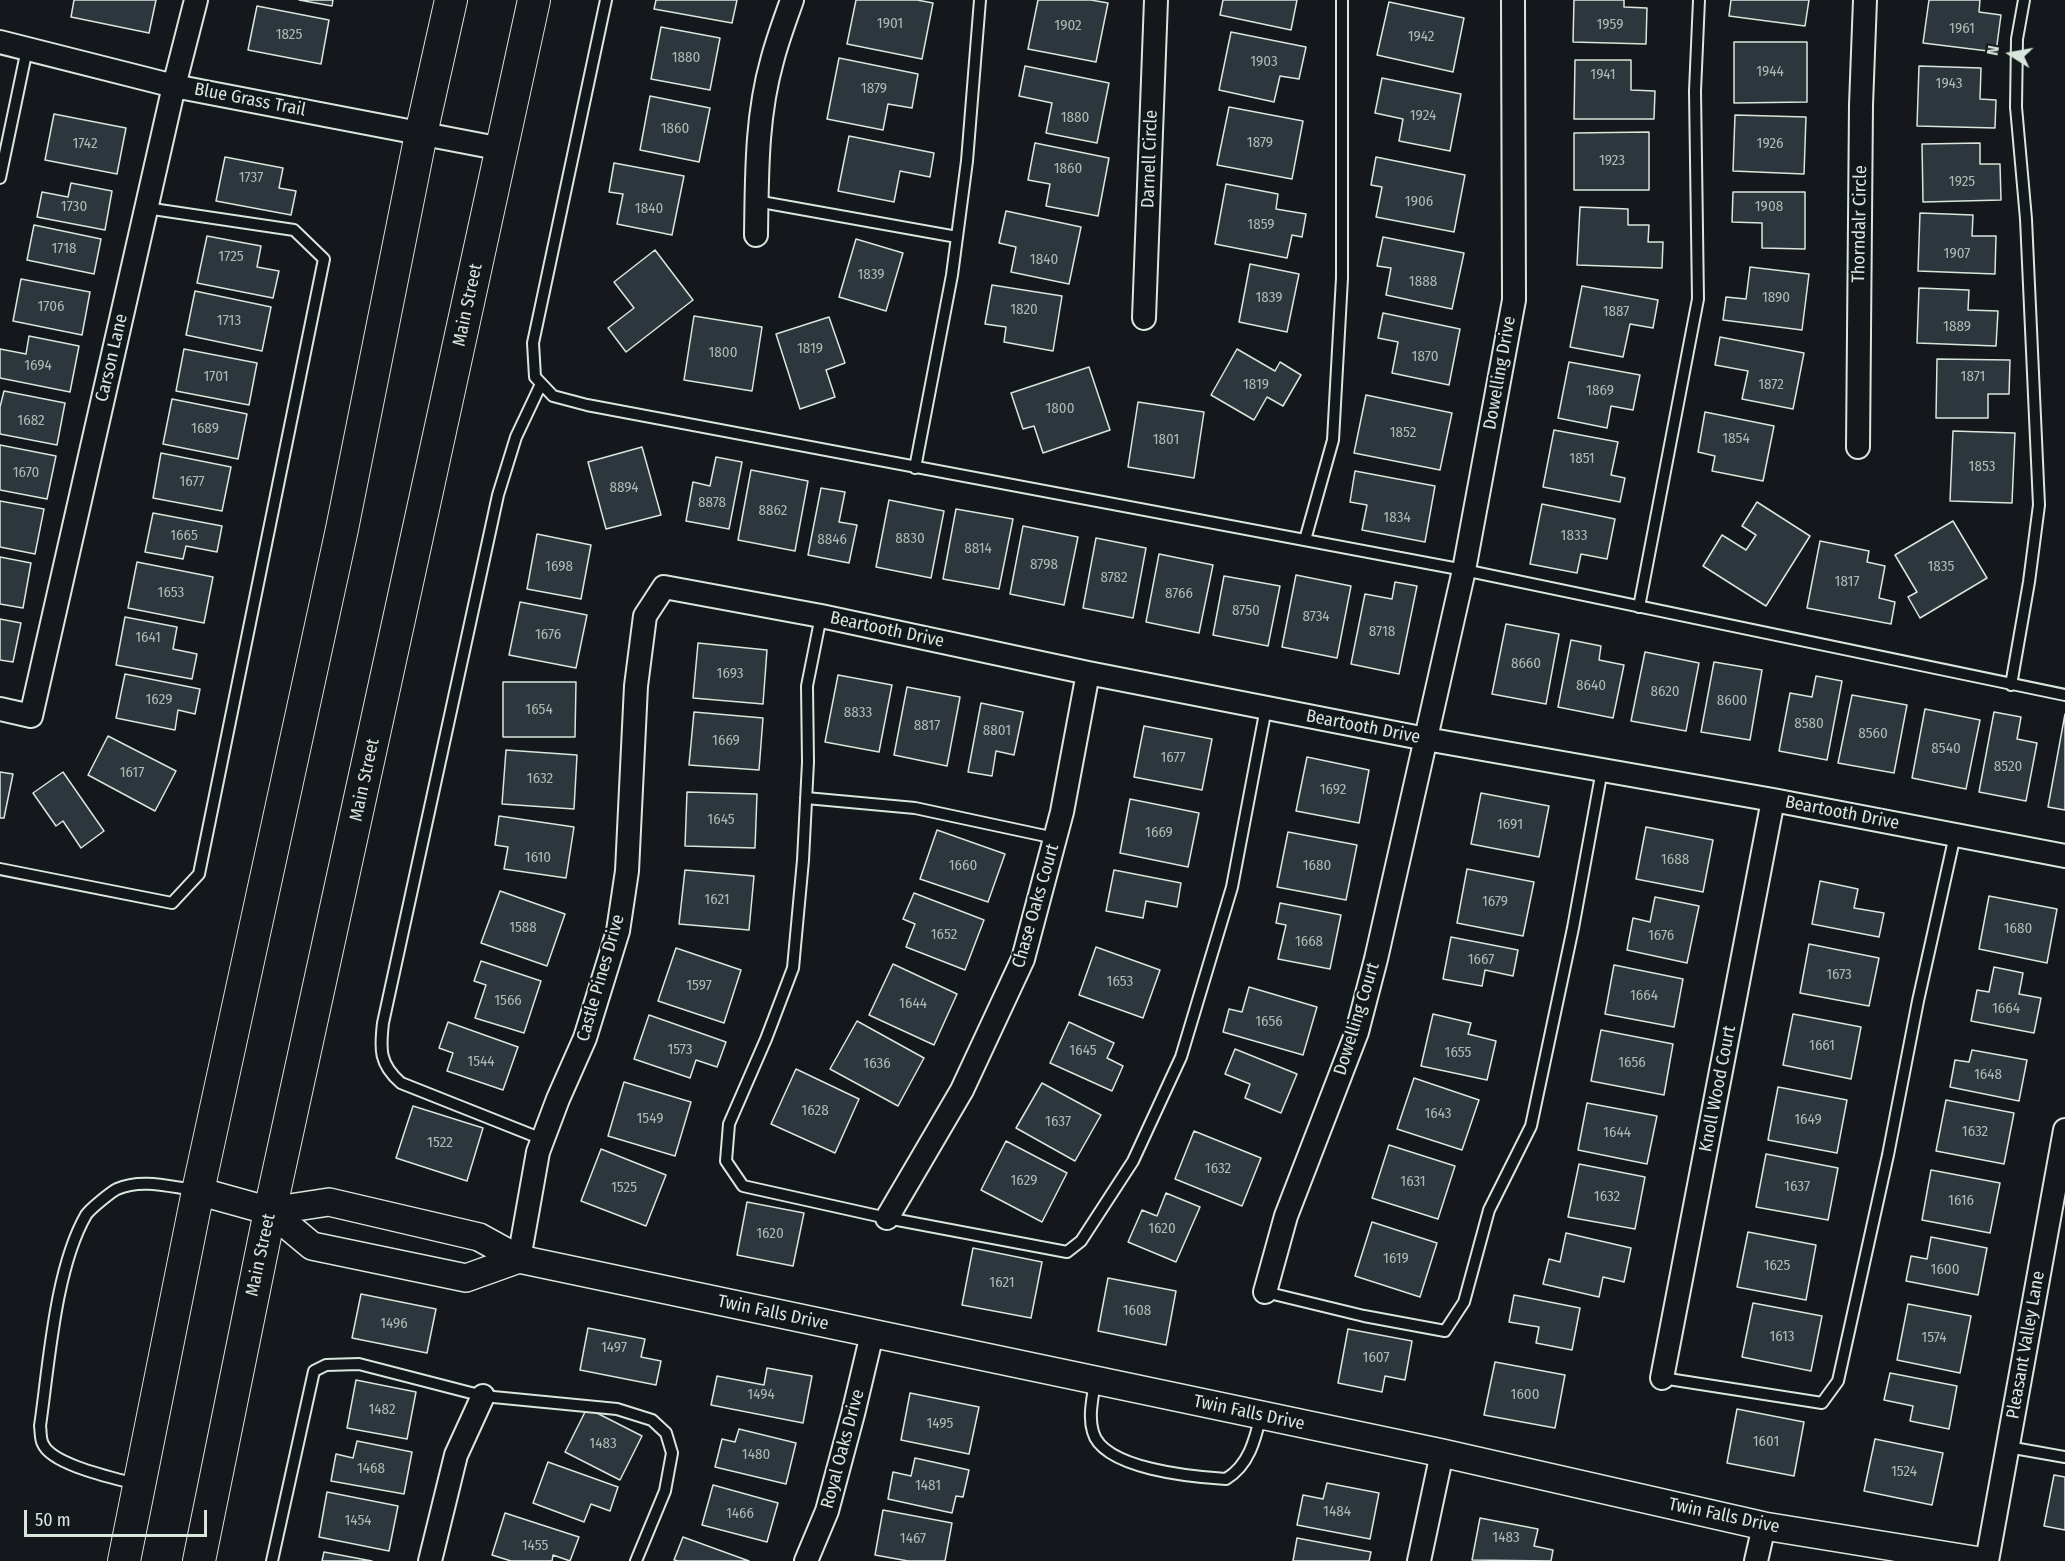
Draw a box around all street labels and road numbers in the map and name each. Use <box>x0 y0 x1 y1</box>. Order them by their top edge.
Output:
street label: Blue Grass Trail <box>193 79 307 121</box>
street label: Darnell Circle <box>1137 110 1163 208</box>
street label: Thorndalr Circle <box>1848 165 1872 283</box>
street label: Main Street <box>449 262 487 348</box>
street label: Carson Lane <box>91 312 133 404</box>
street label: Dowelling Drive <box>1479 315 1521 431</box>
street label: Beartooth Drive <box>828 607 946 653</box>
street label: Beartooth Drive <box>1304 705 1422 749</box>
street label: Main Street <box>346 737 384 823</box>
street label: Beartooth Drive <box>1783 791 1901 835</box>
street label: Chase Oaks Court <box>1008 842 1064 970</box>
street label: Castle Pines Drive <box>573 912 629 1044</box>
street label: Dowelling Court <box>1330 960 1384 1078</box>
street label: Knoll Wood Court <box>1695 1024 1741 1154</box>
street label: Main Street <box>242 1212 280 1298</box>
street label: Pleasant Valley Lane <box>2002 1269 2050 1421</box>
street label: Twin Falls Drive <box>716 1291 830 1335</box>
street label: Royal Oaks Drive <box>817 1387 869 1511</box>
street label: Twin Falls Drive <box>1192 1391 1306 1435</box>
street label: Twin Falls Drive <box>1667 1494 1781 1538</box>

